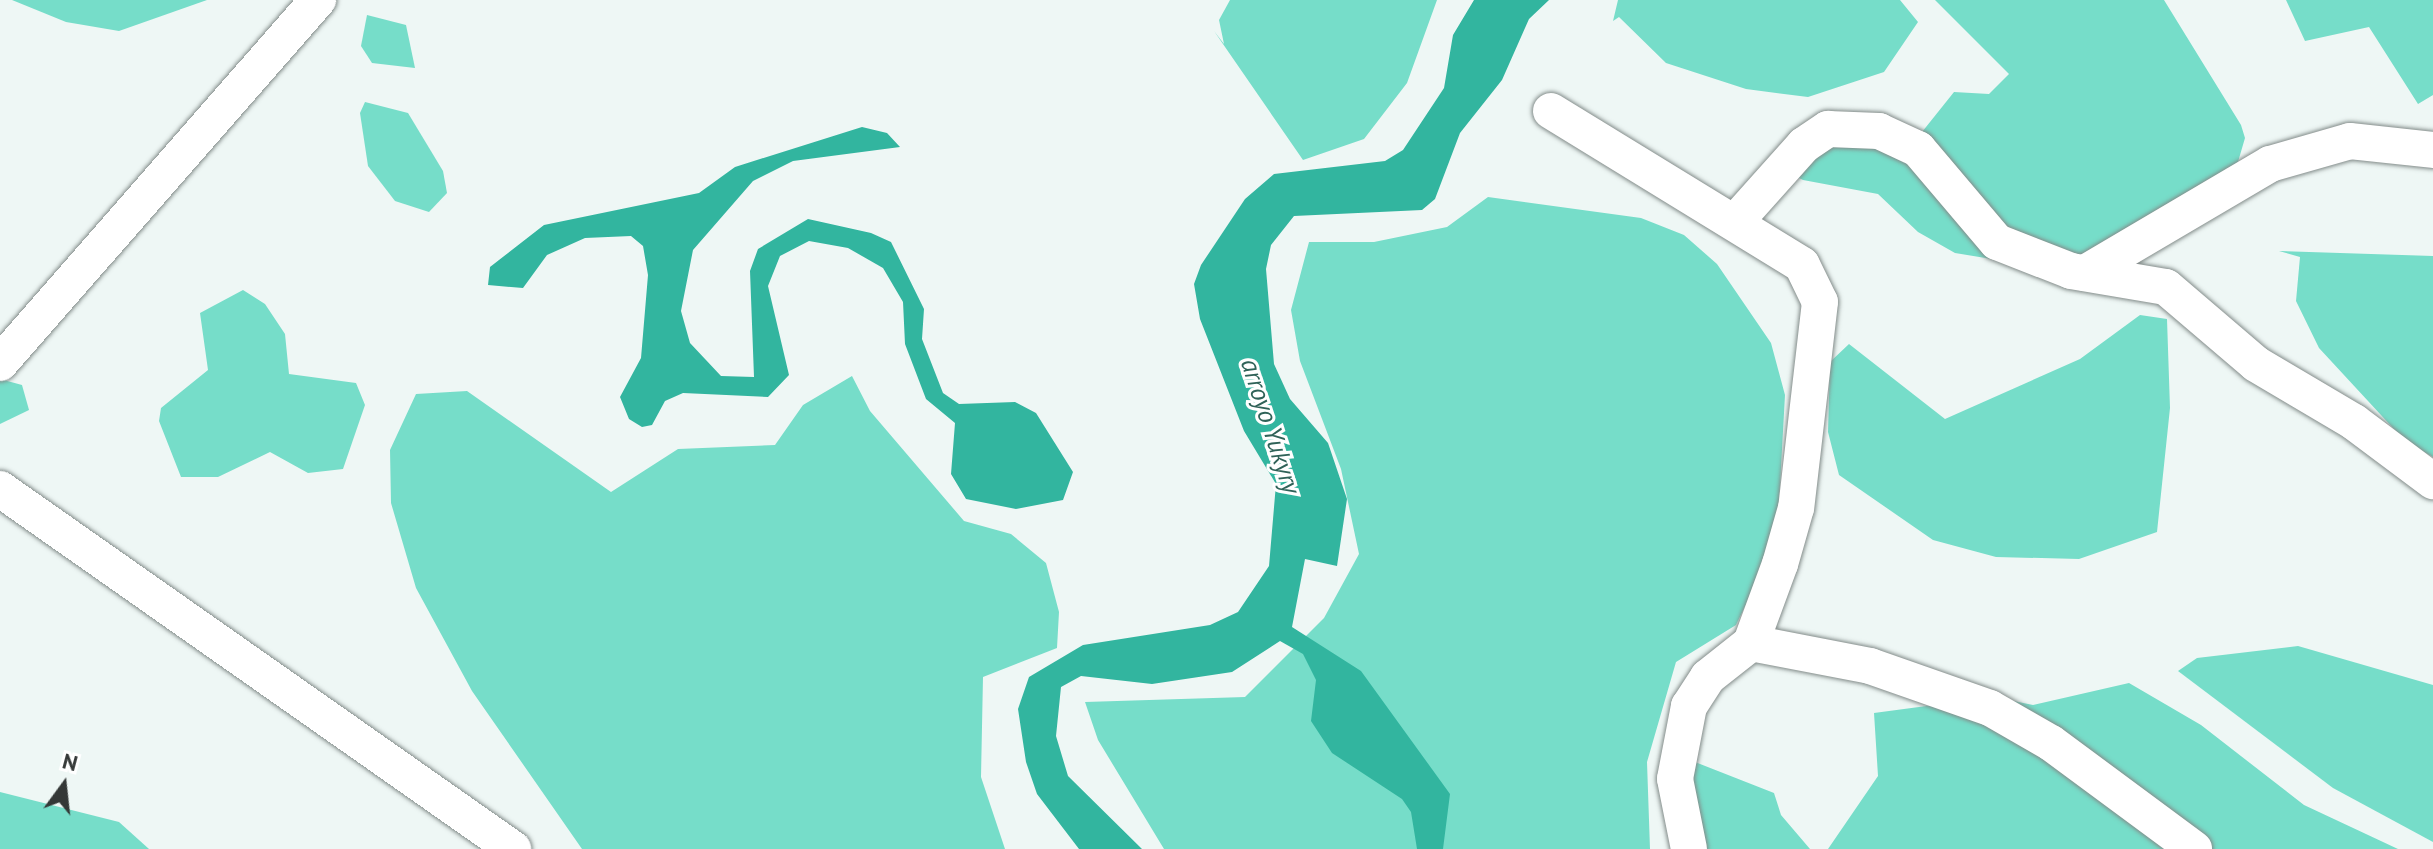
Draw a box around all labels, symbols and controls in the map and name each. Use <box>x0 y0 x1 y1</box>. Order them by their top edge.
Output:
water label: arroyo Yukyry <box>1234 354 1308 498</box>
north arrow <box>24 745 104 825</box>
text: N <box>60 746 81 777</box>

